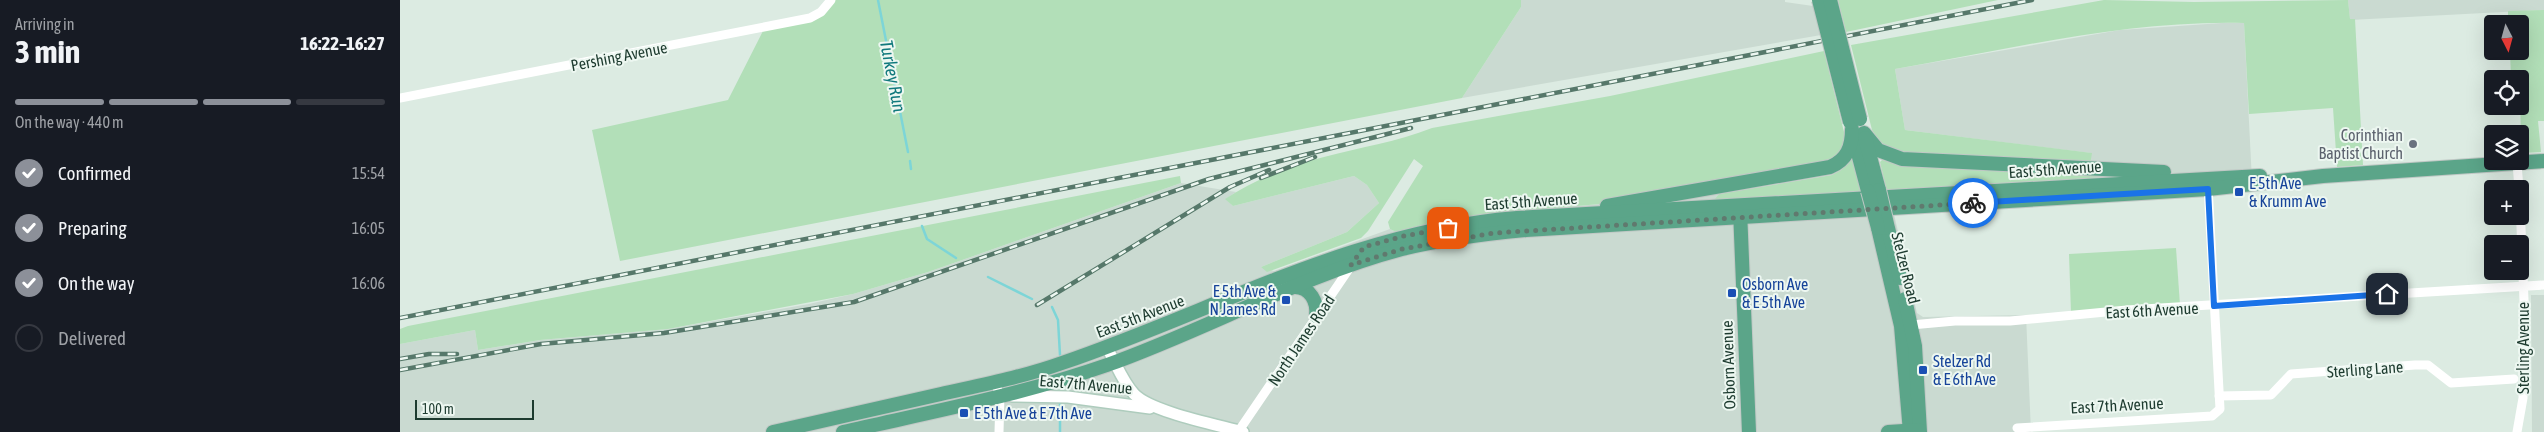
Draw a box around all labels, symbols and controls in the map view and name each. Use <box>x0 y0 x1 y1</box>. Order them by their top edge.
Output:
text: Arriving in <box>15 15 75 33</box>
north arrow <box>2484 15 2529 60</box>
map controls <box>2484 15 2529 280</box>
text: 16:22–16:27 <box>300 32 385 54</box>
text: 3 min <box>15 33 80 70</box>
street label: Pershing Avenue <box>569 38 669 75</box>
water label: Turkey Run <box>876 38 910 114</box>
button: locate <box>2484 70 2529 115</box>
text: On the way · 440 m <box>15 113 124 131</box>
button: layers <box>2484 125 2529 170</box>
place label: Corinthian Baptist Church <box>2319 126 2403 163</box>
marker: Corinthian Baptist Church <box>2407 138 2419 150</box>
street label: East 5th Avenue <box>2008 157 2102 181</box>
icon: check <box>15 159 43 187</box>
text: Confirmed <box>58 162 131 184</box>
text: 15:54 <box>352 164 385 182</box>
place label: E 5th Ave & Krumm Ave <box>2249 174 2327 210</box>
courier <box>1948 178 1998 228</box>
button: + <box>2484 180 2529 225</box>
marker: E 5th Ave & Krumm Ave <box>2233 186 2245 198</box>
street label: East 5th Avenue <box>1484 189 1578 213</box>
icon: bike <box>1959 189 1987 217</box>
pin <box>1427 207 1469 249</box>
icon: check <box>15 214 43 242</box>
icon: bag <box>1434 214 1462 242</box>
text: Preparing <box>58 217 127 239</box>
text: 16:05 <box>352 219 385 237</box>
street label: Stelzer Road <box>1888 230 1924 306</box>
button: − <box>2484 235 2529 280</box>
icon: check <box>15 269 43 297</box>
text: On the way <box>58 272 135 294</box>
pin <box>2366 273 2408 315</box>
text: 16:06 <box>352 274 385 292</box>
place label: Osborn Ave & E 5th Ave <box>1742 275 1808 311</box>
icon: home <box>2373 280 2401 308</box>
place label: E 5th Ave & N James Rd <box>1210 282 1277 318</box>
marker: Osborn Ave & E 5th Ave <box>1726 287 1738 299</box>
street label: East 5th Avenue <box>1093 291 1187 341</box>
street label: North James Road <box>1264 291 1338 389</box>
marker: E 5th Ave & N James Rd <box>1280 294 1292 306</box>
street label: East 6th Avenue <box>2105 299 2199 321</box>
street label: Sterling Avenue <box>2514 302 2533 394</box>
street label: Osborn Avenue <box>1717 320 1739 410</box>
text: Delivered <box>58 327 126 349</box>
place label: Stelzer Rd & E 6th Ave <box>1933 352 1996 388</box>
street label: Sterling Lane <box>2326 357 2404 382</box>
marker: Stelzer Rd & E 6th Ave <box>1917 364 1929 376</box>
street label: East 7th Avenue <box>1039 371 1133 397</box>
street label: East 7th Avenue <box>2070 394 2164 416</box>
scale bar <box>415 397 534 420</box>
text: 100 m <box>422 401 454 417</box>
place label: E 5th Ave & E 7th Ave <box>974 404 1092 422</box>
marker: E 5th Ave & E 7th Ave <box>958 407 970 419</box>

